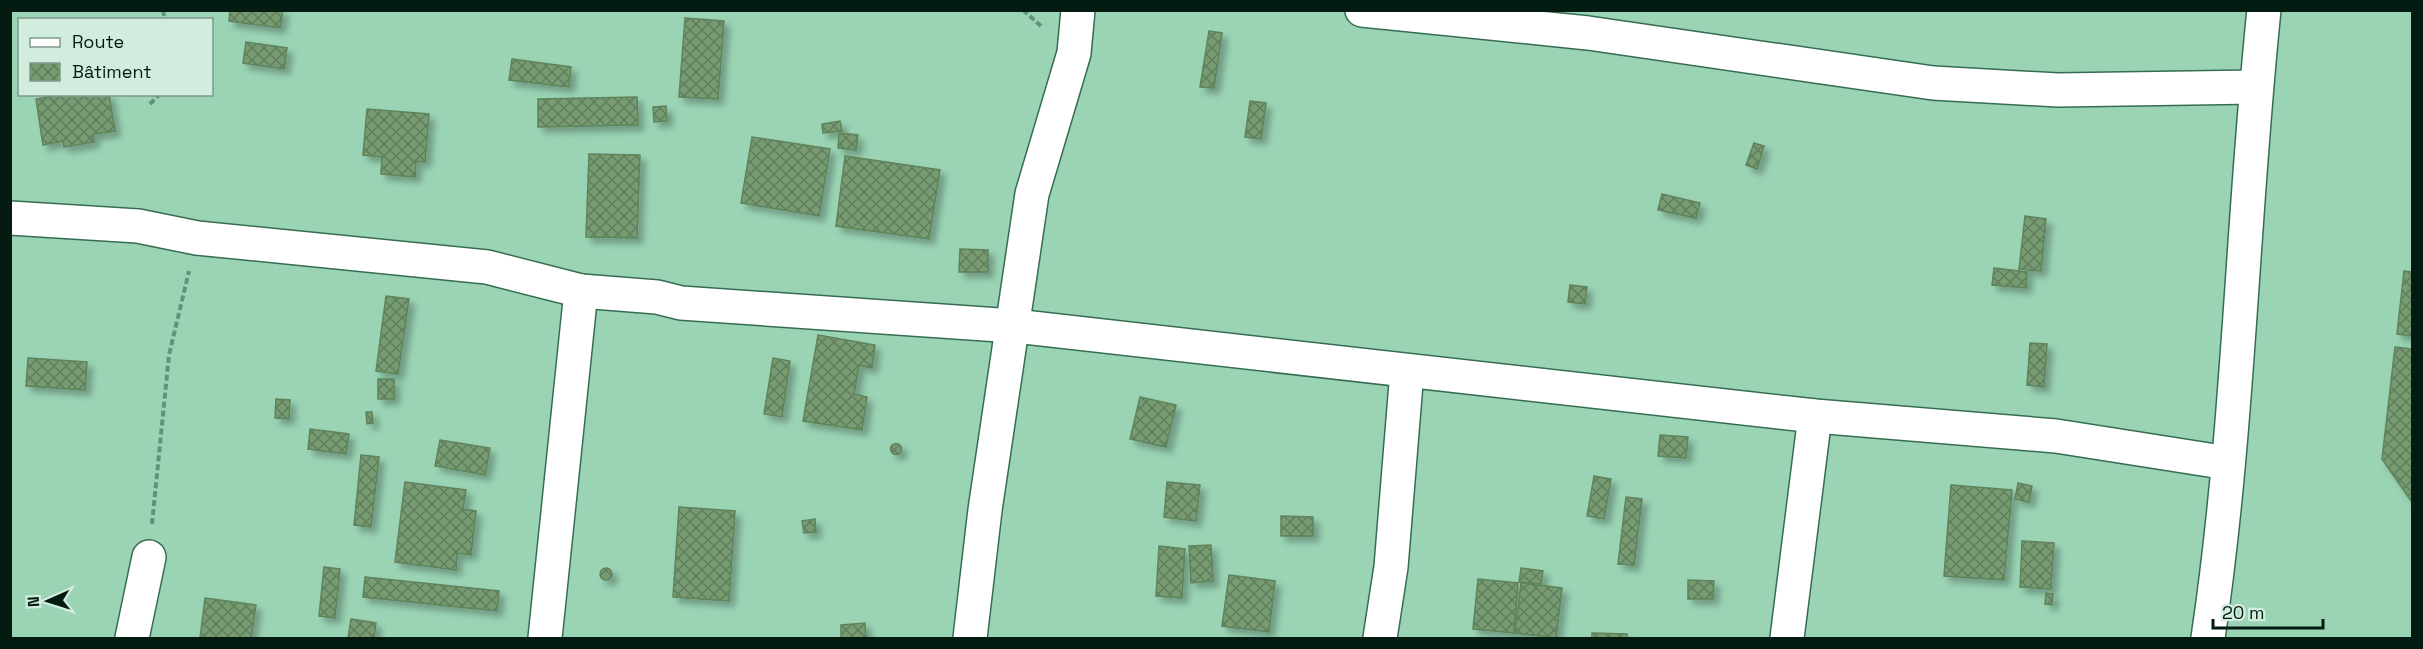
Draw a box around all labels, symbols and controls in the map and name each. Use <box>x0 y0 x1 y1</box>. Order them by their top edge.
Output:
legend <box>18 18 213 96</box>
text: Route <box>72 30 124 53</box>
text: Bâtiment <box>72 60 152 83</box>
north arrow <box>18 571 78 631</box>
scale bar <box>2213 592 2322 630</box>
text: N <box>23 596 44 608</box>
text: 20 m <box>2222 601 2265 624</box>

